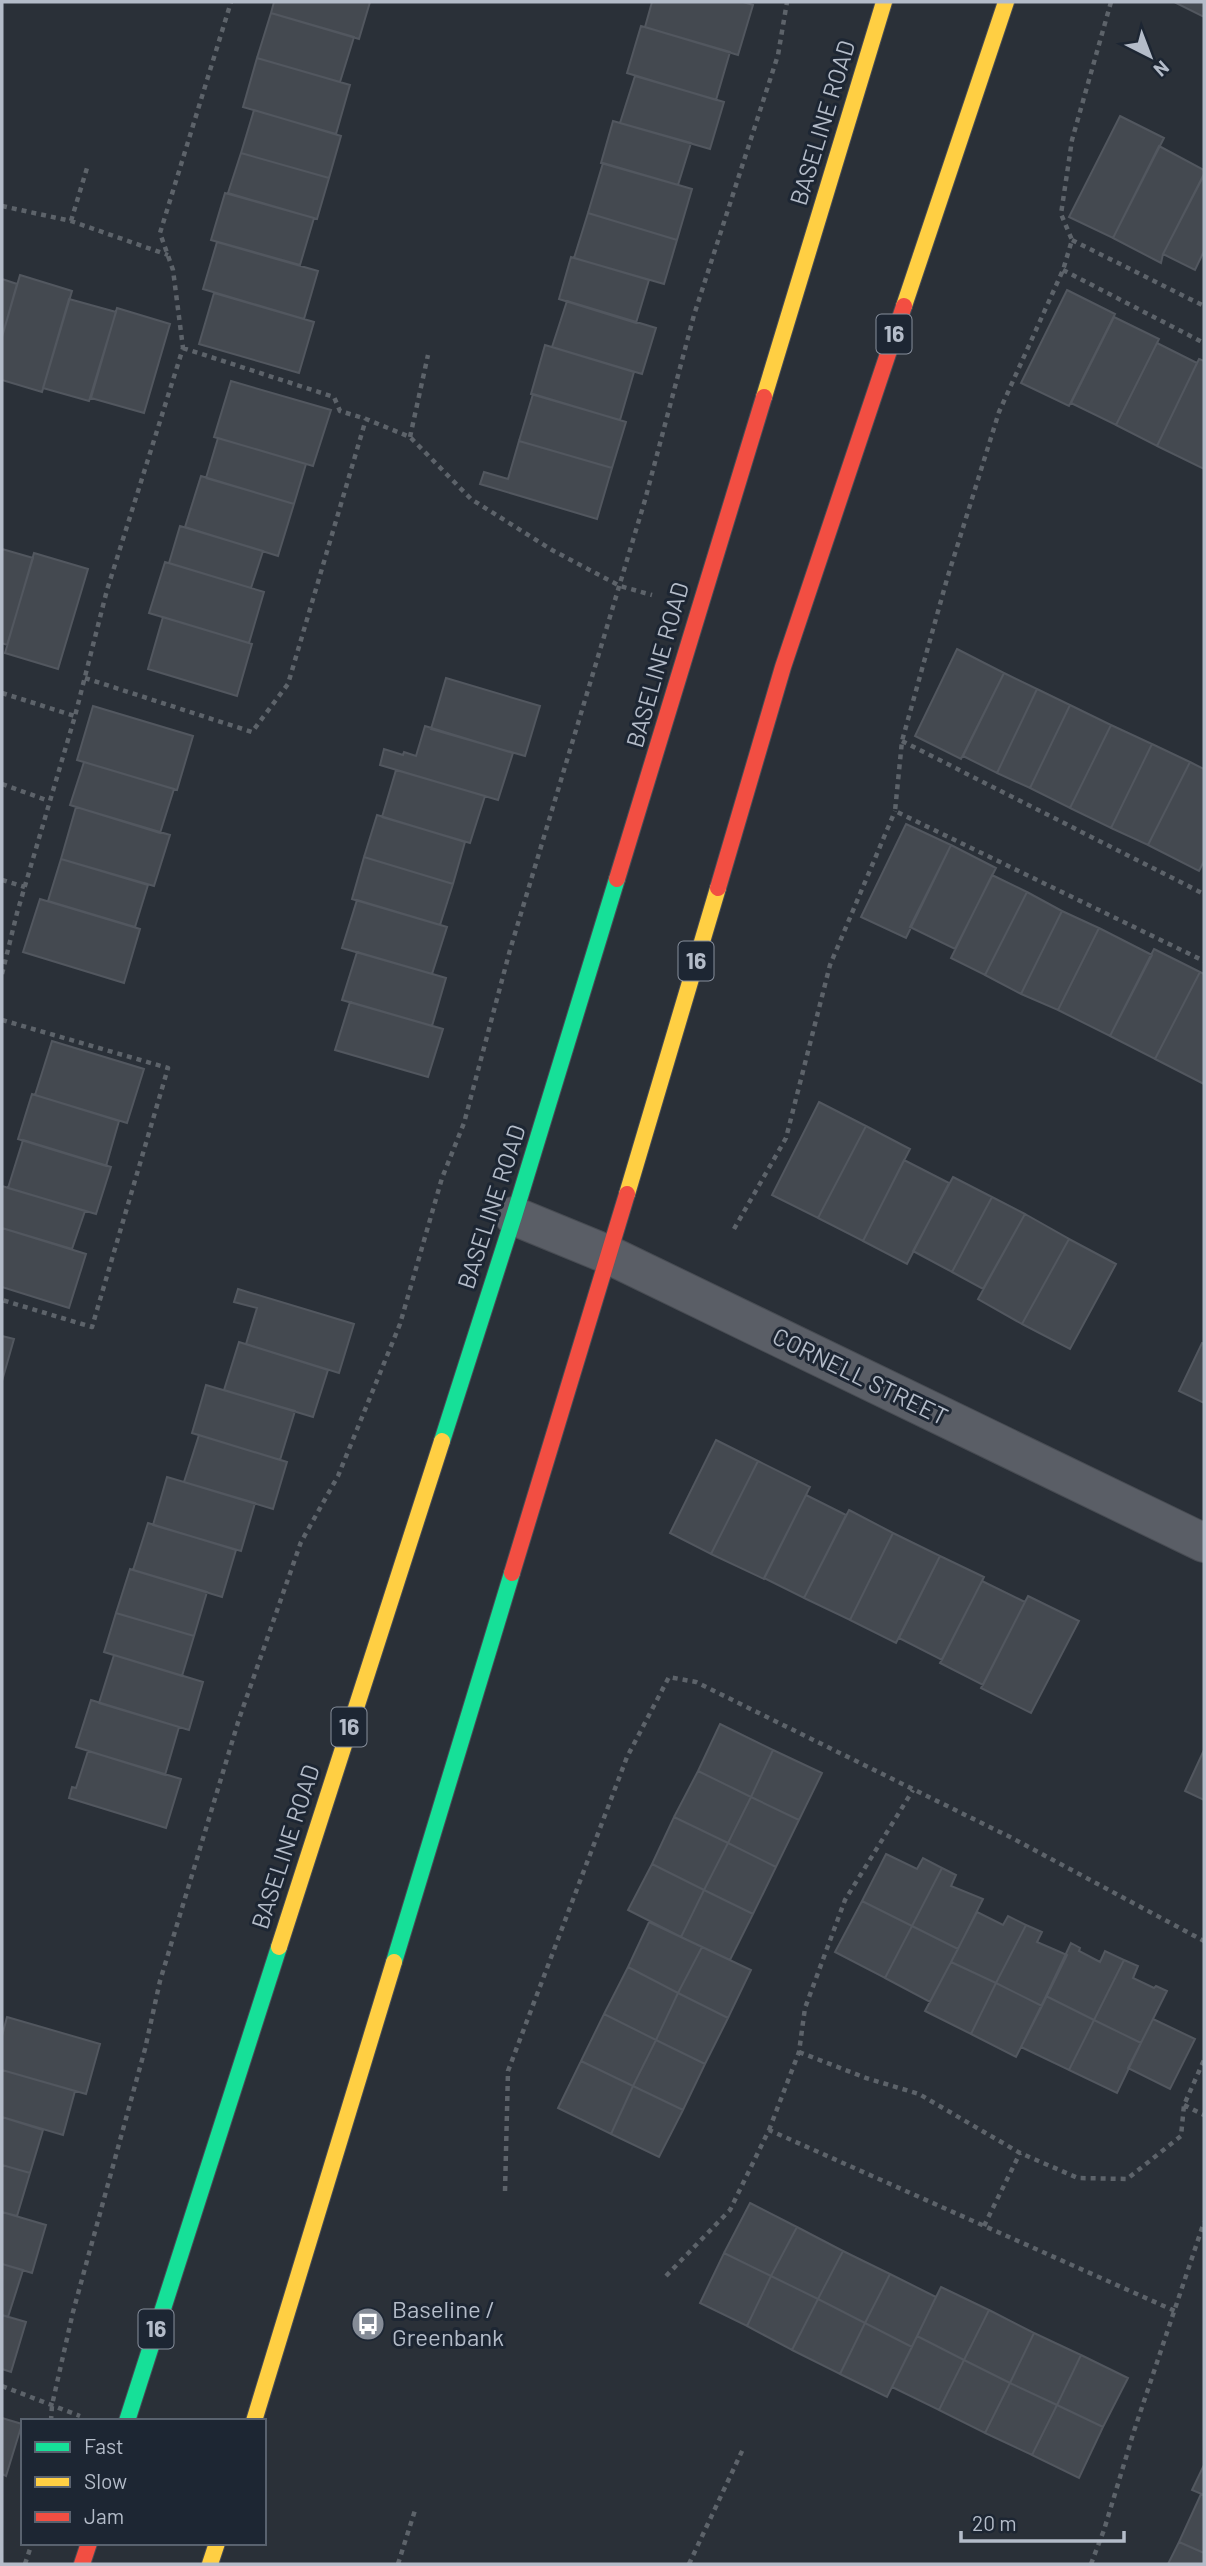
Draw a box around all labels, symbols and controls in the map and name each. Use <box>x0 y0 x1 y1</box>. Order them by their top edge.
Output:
north arrow <box>1115 21 1185 91</box>
street label: BASELINE ROAD <box>783 37 860 208</box>
text: N <box>1149 56 1174 82</box>
road number: 16 <box>876 314 912 354</box>
street label: BASELINE ROAD <box>619 578 694 751</box>
road number: 16 <box>678 942 714 980</box>
street label: BASELINE ROAD <box>450 1121 531 1292</box>
street label: CORNELL STREET <box>768 1321 953 1431</box>
road number: 16 <box>332 1708 366 1746</box>
street label: BASELINE ROAD <box>244 1761 325 1932</box>
place label: Baseline / Greenbank <box>392 2294 504 2351</box>
bus stop icon: Baseline / Greenbank <box>349 2305 387 2343</box>
road number: 16 <box>138 2310 174 2348</box>
legend <box>21 2419 266 2545</box>
text: Fast <box>84 2433 124 2458</box>
text: Slow <box>84 2468 127 2493</box>
scale bar <box>961 2500 1124 2544</box>
text: Jam <box>84 2503 124 2528</box>
text: 20 m <box>972 2510 1017 2535</box>

